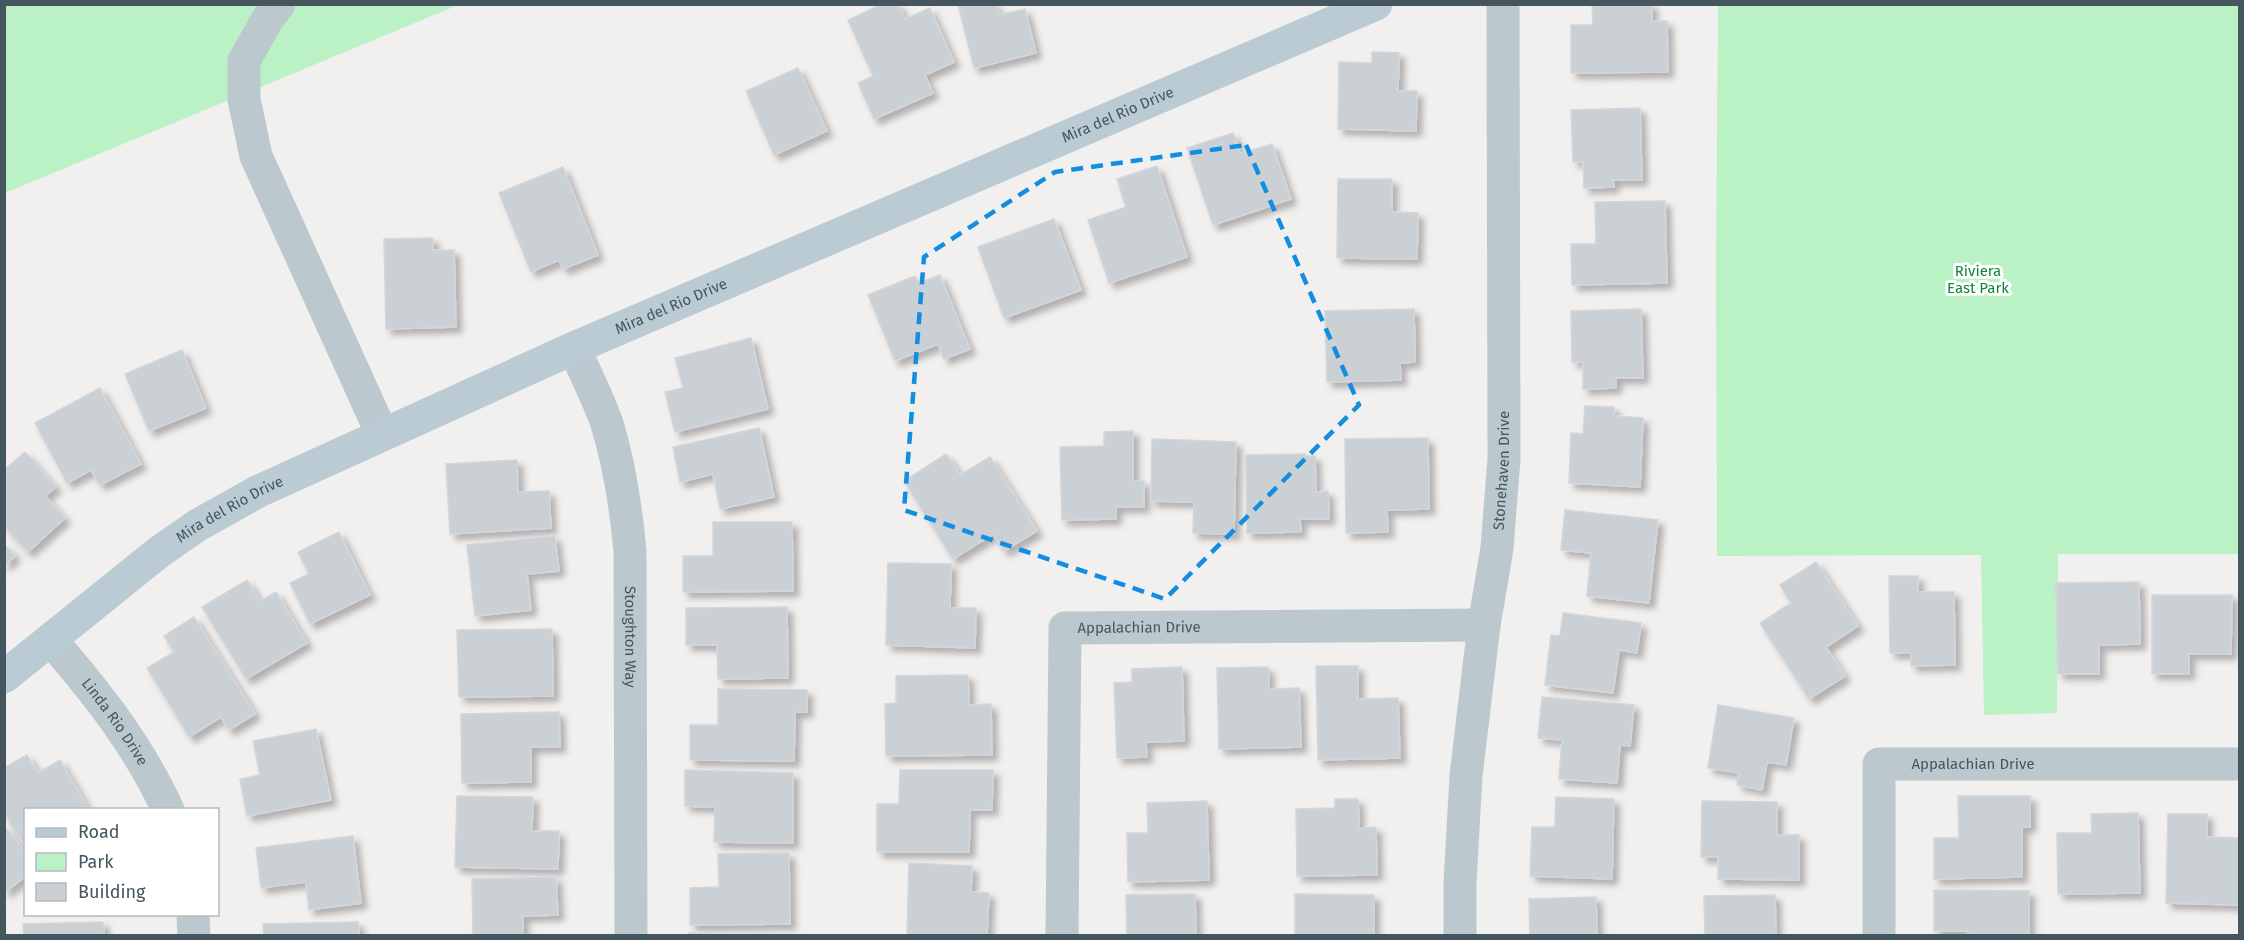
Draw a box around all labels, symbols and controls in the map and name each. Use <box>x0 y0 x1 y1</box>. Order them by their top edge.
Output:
street label: Mira del Rio Drive <box>1059 83 1177 147</box>
park label: Riviera East Park <box>1947 262 2009 297</box>
street label: Mira del Rio Drive <box>612 274 730 338</box>
street label: Stonehaven Drive <box>1489 411 1513 531</box>
street label: Mira del Rio Drive <box>173 472 286 546</box>
street label: Stoughton Way <box>621 586 639 688</box>
street label: Appalachian Drive <box>1077 618 1201 637</box>
street label: Linda Rio Drive <box>78 675 152 769</box>
street label: Appalachian Drive <box>1911 755 2035 773</box>
legend <box>24 808 219 916</box>
text: Road <box>78 821 120 843</box>
text: Park <box>78 851 114 873</box>
text: Building <box>78 881 146 903</box>

